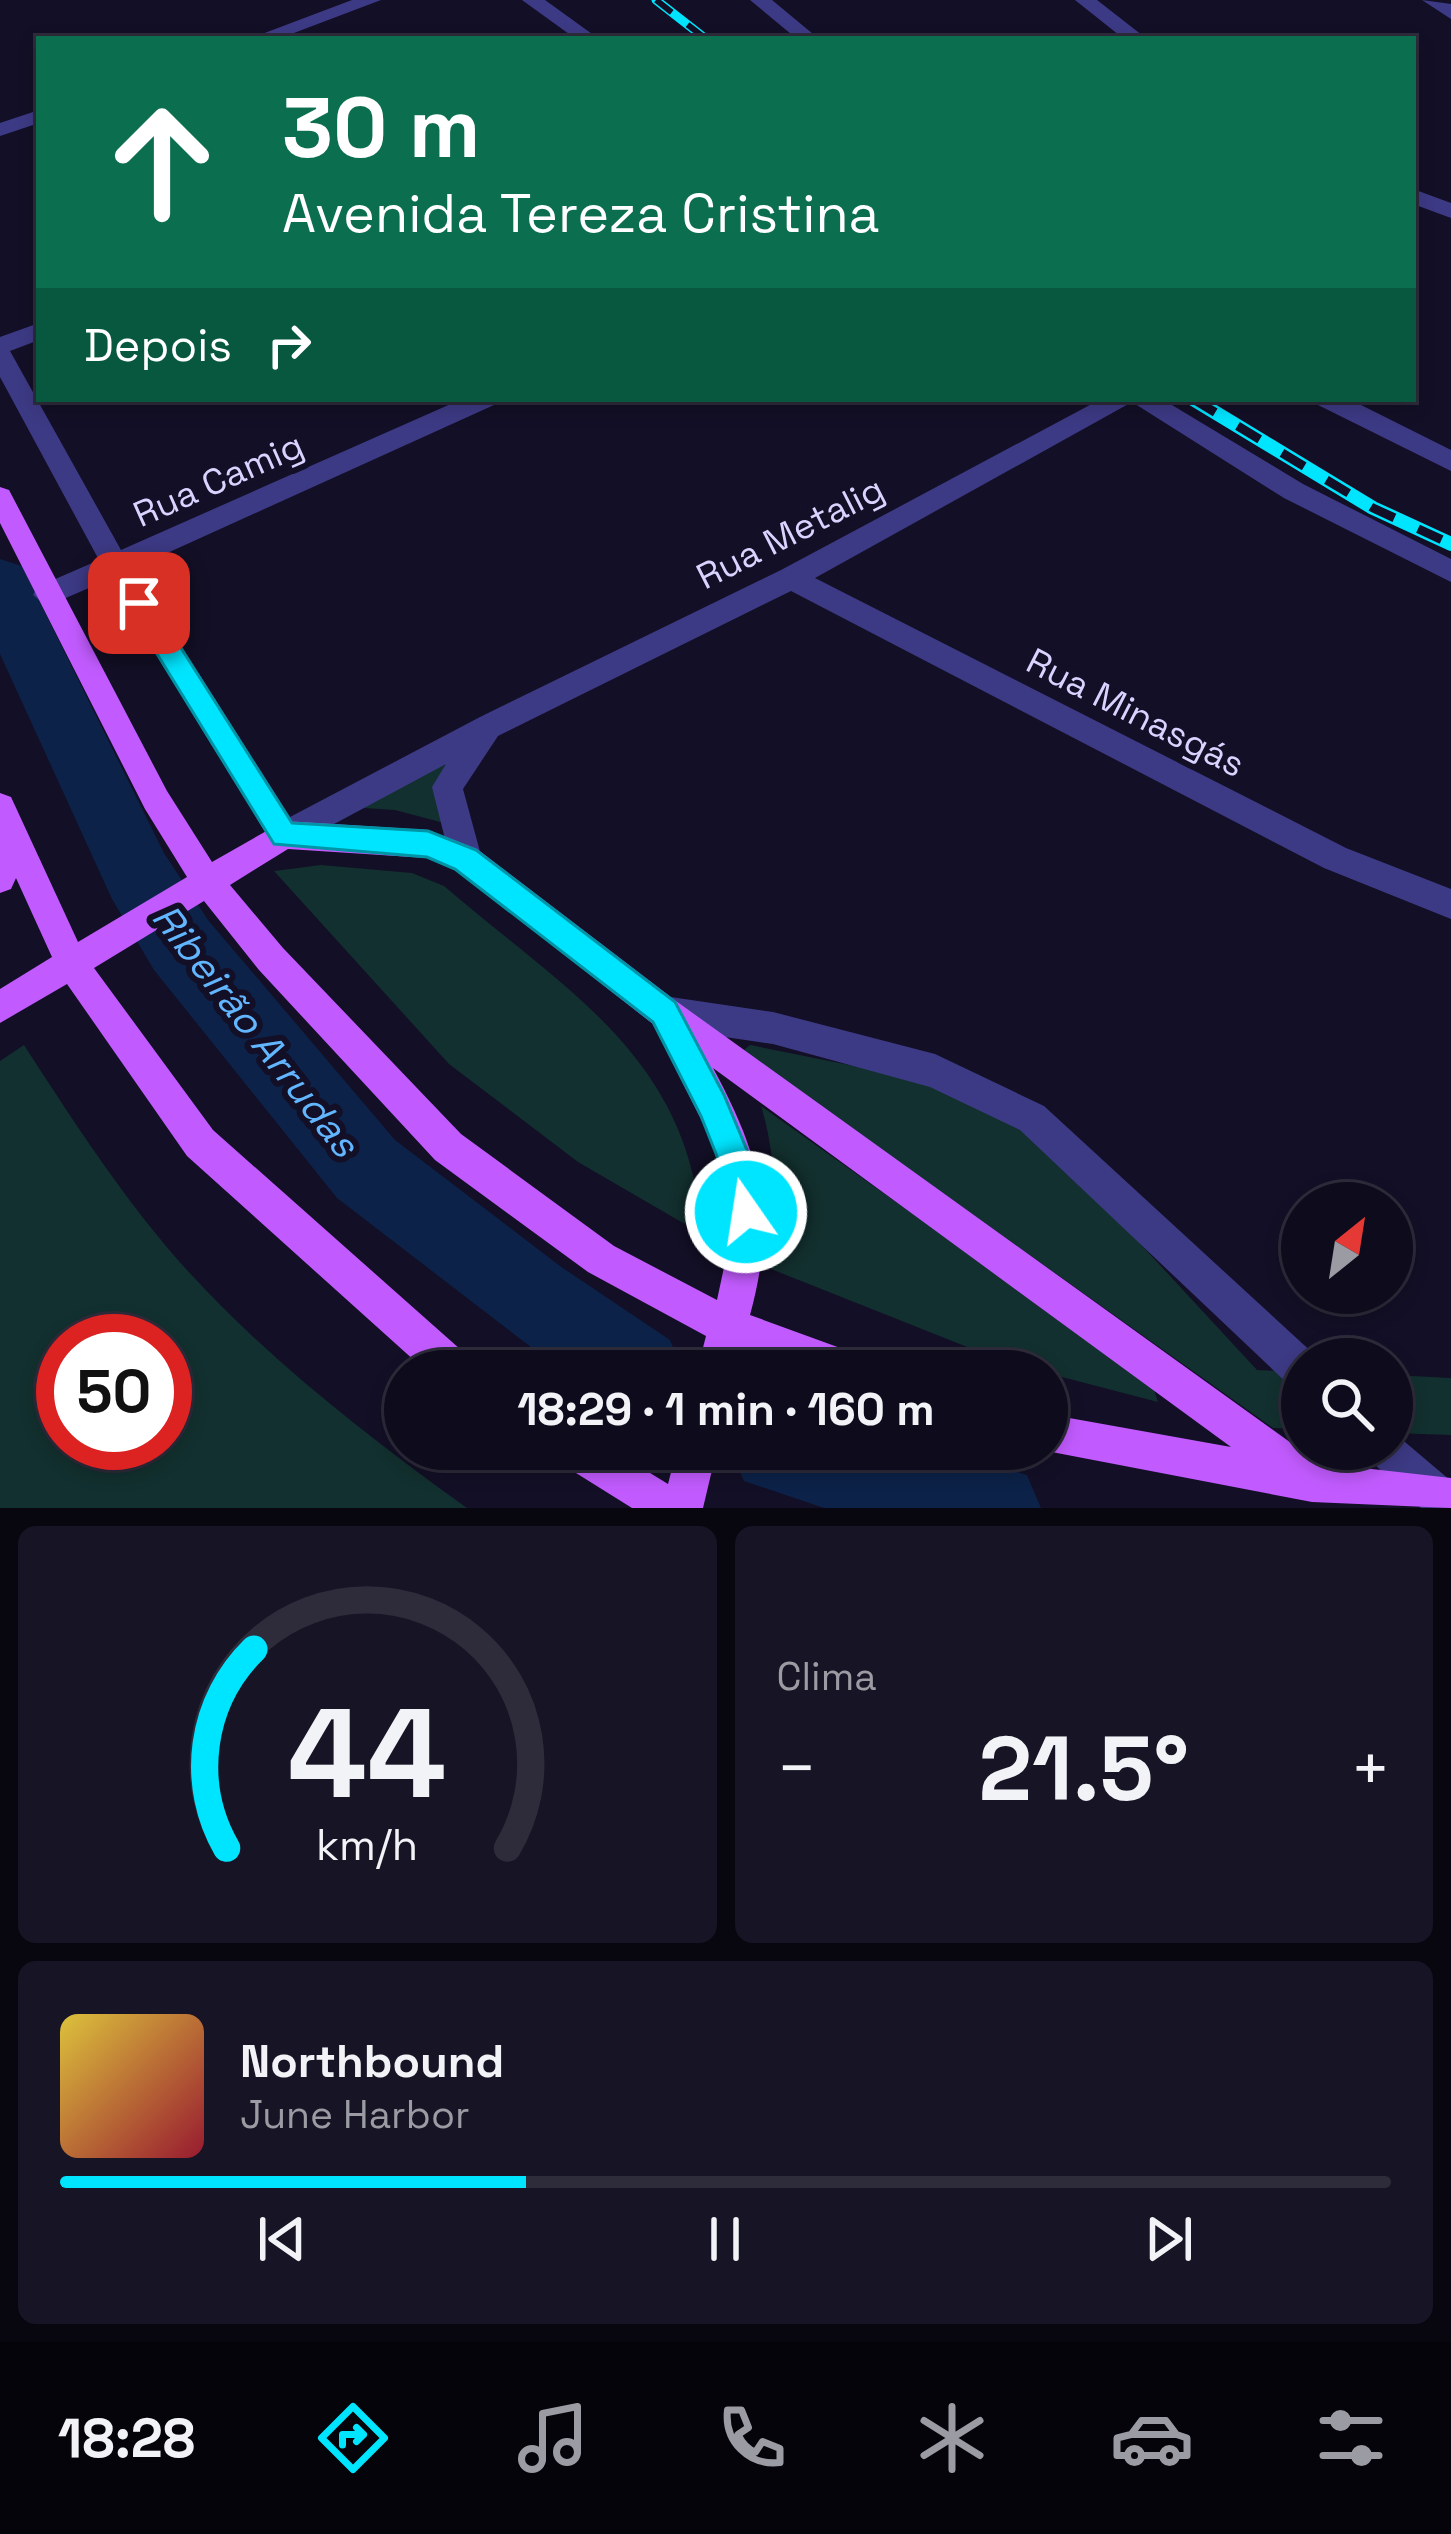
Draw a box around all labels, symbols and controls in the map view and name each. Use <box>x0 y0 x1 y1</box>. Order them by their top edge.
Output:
text: 30 m <box>282 74 481 182</box>
icon: ahead <box>84 84 240 240</box>
text: Avenida Tereza Cristina <box>282 179 880 248</box>
icon: right <box>256 312 322 378</box>
text: Depois <box>84 317 232 374</box>
street label: Rua Camig <box>126 422 311 538</box>
street label: Rua Metalig <box>689 466 892 600</box>
pin <box>88 552 190 654</box>
icon: arrive <box>106 570 172 636</box>
street label: Rua Minasgás <box>1019 638 1252 788</box>
water label: Ribeirão Arrudas <box>142 894 370 1168</box>
position arrow <box>683 1149 809 1275</box>
north arrow <box>1281 1182 1413 1314</box>
map controls <box>1281 1182 1413 1470</box>
speed limit sign: 50 <box>36 1314 192 1470</box>
button: search <box>1281 1338 1413 1470</box>
text: 18:29 · 1 min · 160 m <box>517 1381 935 1438</box>
text: Clima <box>777 1652 877 1701</box>
text: 44 <box>288 1674 447 1833</box>
text: 21.5° <box>979 1711 1189 1826</box>
text: − <box>777 1726 817 1810</box>
text: + <box>1350 1726 1391 1810</box>
text: km/h <box>316 1817 418 1872</box>
text: Northbound <box>240 2033 504 2090</box>
text: June Harbor <box>240 2090 470 2139</box>
icon: previous <box>249 2206 315 2272</box>
icon: pause <box>692 2206 758 2272</box>
icon: next <box>1136 2206 1202 2272</box>
icon: directions <box>311 2396 395 2480</box>
icon: music <box>511 2396 595 2480</box>
icon: phone <box>710 2396 794 2480</box>
icon: climate <box>910 2396 994 2480</box>
icon: car <box>1110 2396 1194 2480</box>
icon: filters <box>1309 2396 1393 2480</box>
text: 18:28 <box>58 2404 195 2473</box>

